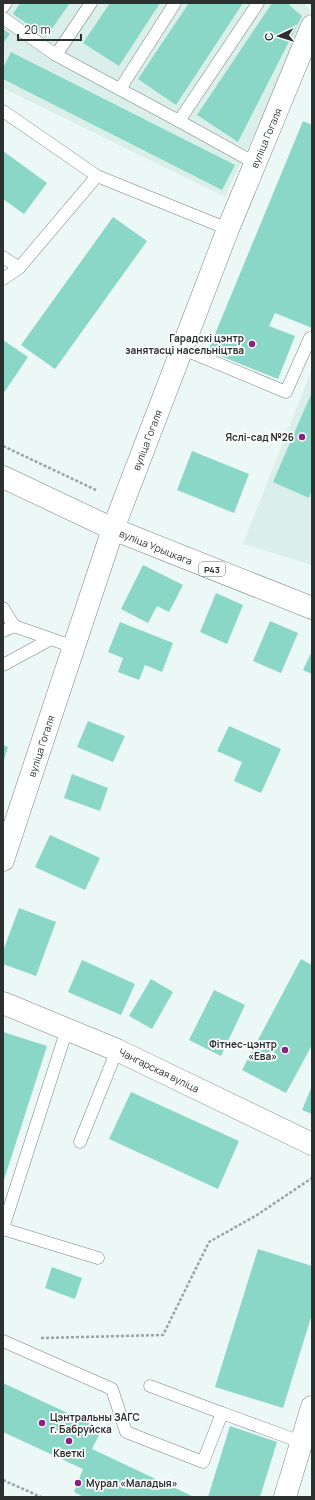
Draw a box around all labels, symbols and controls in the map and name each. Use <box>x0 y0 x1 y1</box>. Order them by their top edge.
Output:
scale bar <box>18 16 81 42</box>
north arrow <box>259 16 299 56</box>
text: 20 m <box>24 21 51 38</box>
text: С <box>261 32 276 41</box>
street label: вуліца Гогаля <box>247 106 285 170</box>
place label: Гарадскі цэнтр занятасці насельніцтва <box>125 331 244 357</box>
marker: Гарадскі цэнтр занятасці насельніцтва <box>247 339 257 349</box>
street label: вуліца Гогаля <box>129 408 165 472</box>
place label: Яслі-сад №26 <box>225 430 294 444</box>
marker: Яслі-сад №26 <box>297 432 307 442</box>
street label: вуліца Урыцкага <box>117 526 195 568</box>
road number: Р43 <box>199 562 225 576</box>
street label: вуліца Гогаля <box>24 713 58 779</box>
place label: Фітнес-цэнтр «Ева» <box>209 1037 277 1063</box>
street label: Чангарская вуліца <box>117 1044 201 1096</box>
marker: Фітнес-цэнтр «Ева» <box>280 1045 290 1055</box>
place label: Цэнтральны ЗАГС г. Бабруйска <box>50 1410 140 1436</box>
marker: Цэнтральны ЗАГС г. Бабруйска <box>37 1418 47 1428</box>
marker: Кветкі <box>64 1436 74 1446</box>
place label: Кветкі <box>53 1446 85 1460</box>
place label: Мурал «Маладыя» <box>86 1476 178 1490</box>
marker: Мурал «Маладыя» <box>73 1478 83 1488</box>

